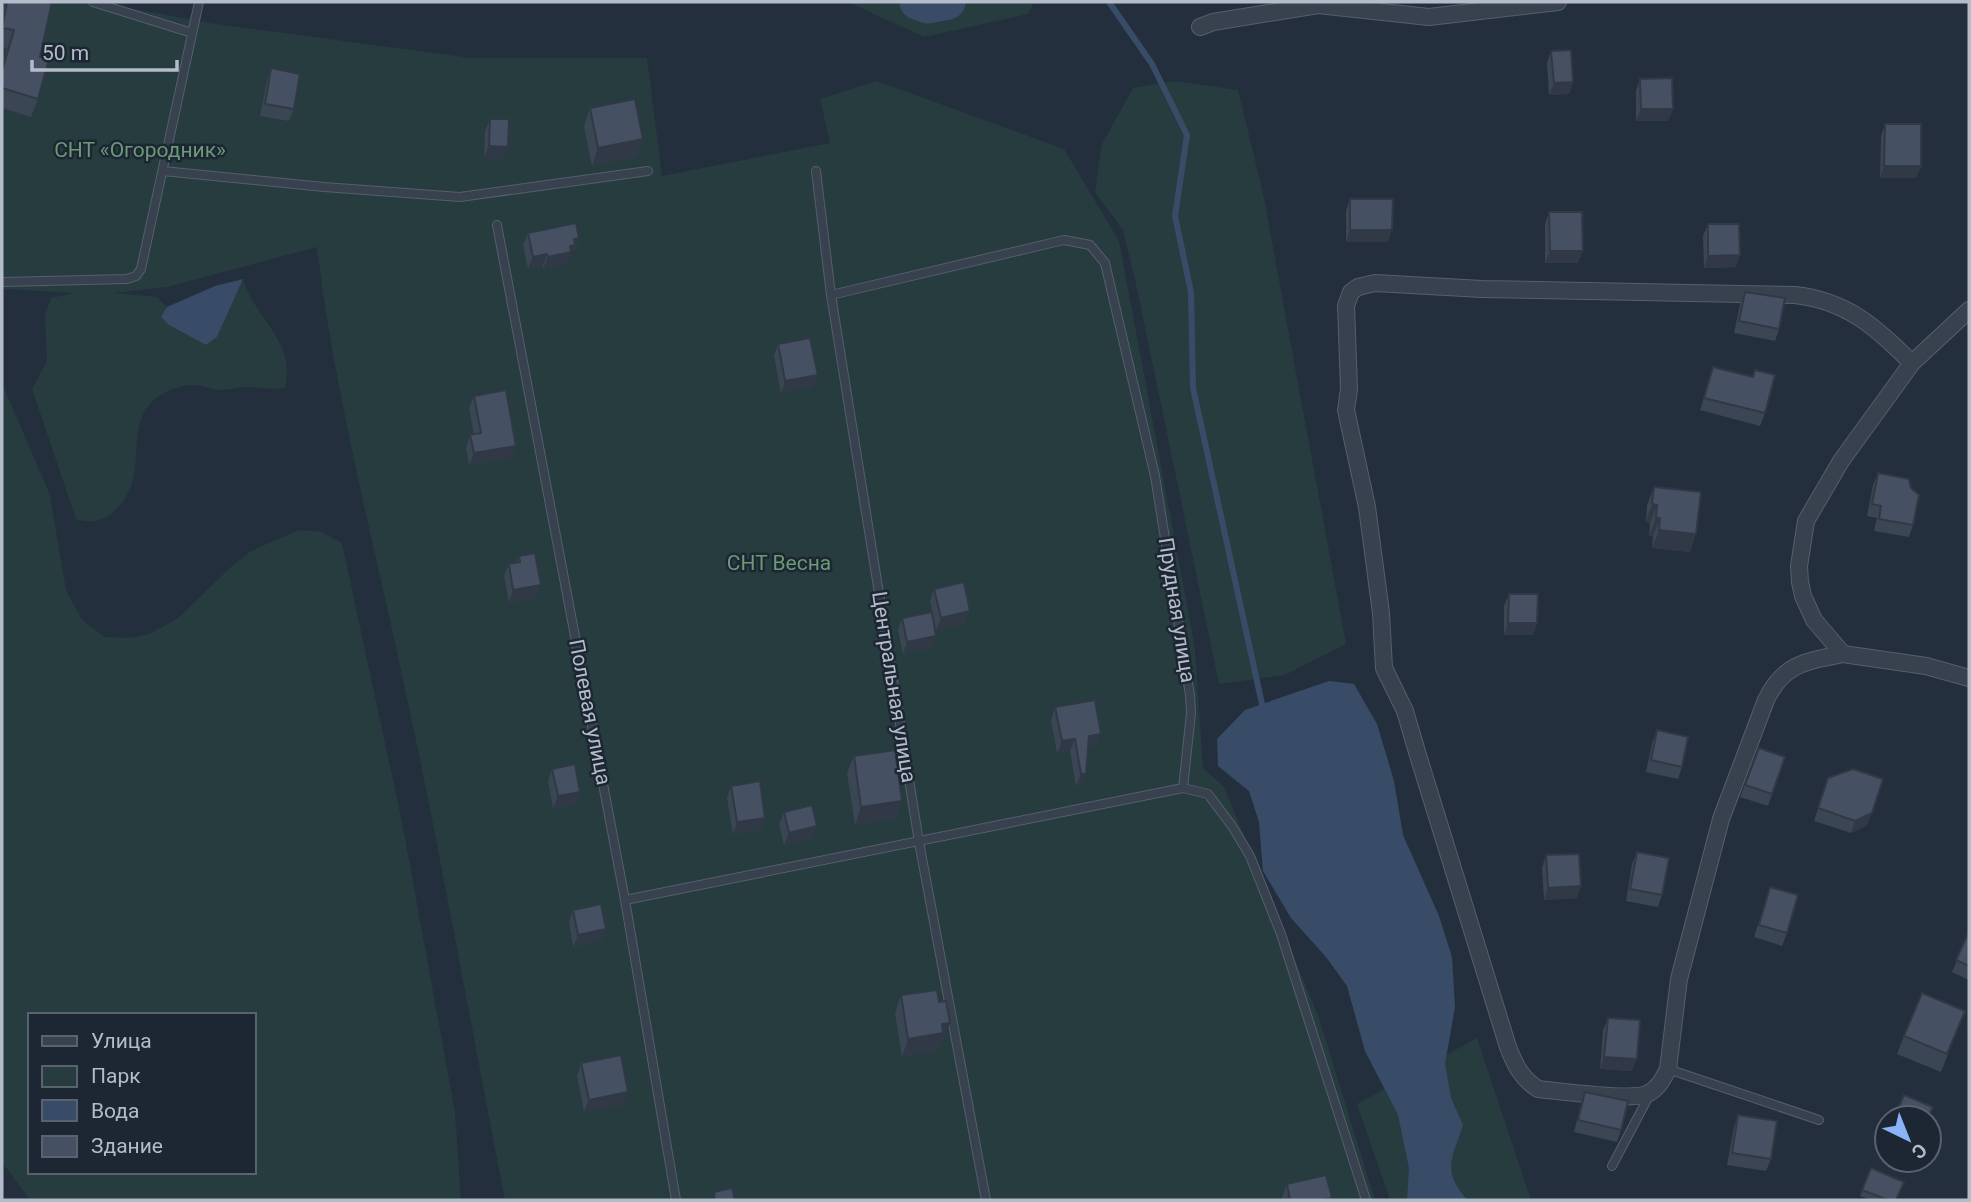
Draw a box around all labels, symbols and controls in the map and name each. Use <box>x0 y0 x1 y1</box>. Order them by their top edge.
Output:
scale bar <box>32 28 177 72</box>
text: 50 m <box>42 41 89 65</box>
park label: СНТ «Огородник» <box>54 138 226 162</box>
street label: Прудная улица <box>1154 536 1200 684</box>
park label: СНТ Весна <box>727 551 831 575</box>
street label: Центральная улица <box>867 590 921 784</box>
street label: Полевая улица <box>564 637 616 787</box>
legend <box>28 1013 256 1174</box>
text: Улица <box>91 1029 152 1053</box>
text: Парк <box>91 1064 141 1088</box>
text: Вода <box>91 1099 139 1123</box>
north arrow <box>1873 1104 1943 1174</box>
text: Здание <box>91 1134 163 1158</box>
text: С <box>1907 1138 1932 1164</box>

